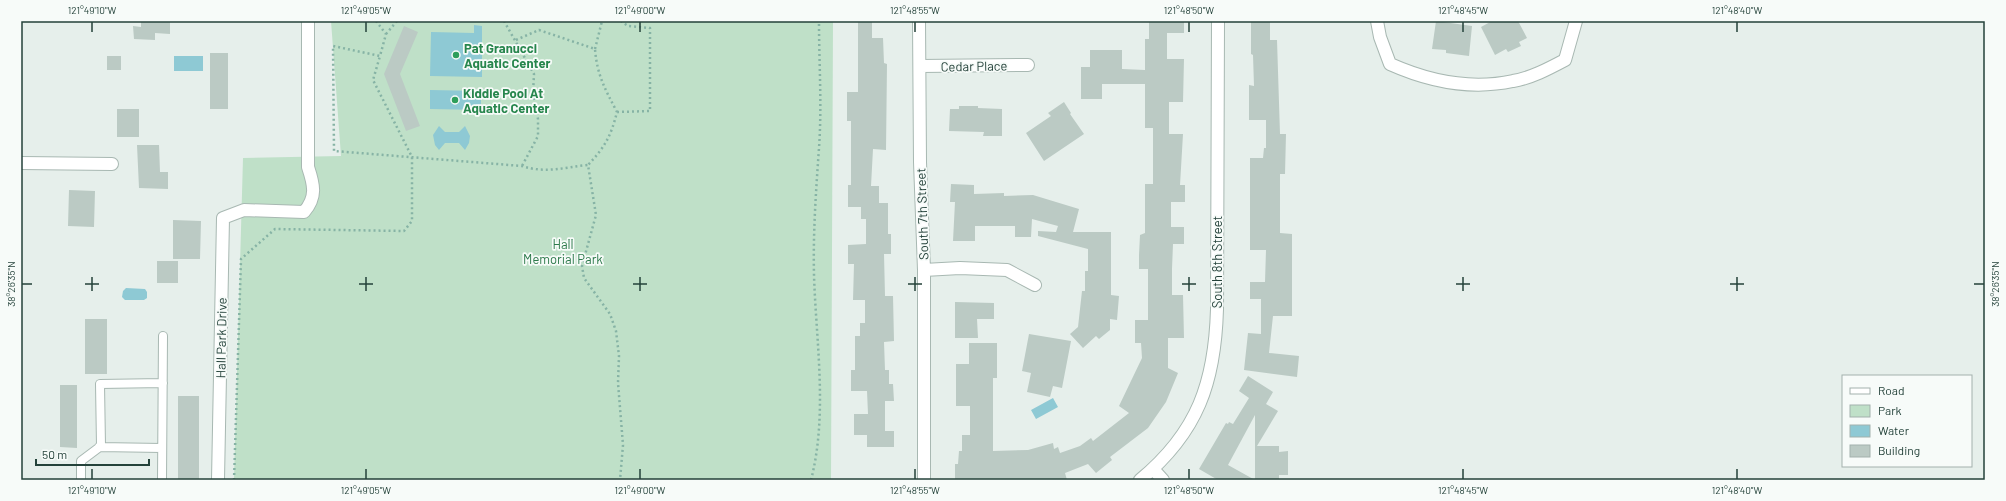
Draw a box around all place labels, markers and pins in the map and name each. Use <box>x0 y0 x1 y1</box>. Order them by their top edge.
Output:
place label: Pat Granucci Aquatic Center <box>464 40 551 71</box>
marker: Pat Granucci Aquatic Center <box>451 50 461 60</box>
place label: Kiddie Pool At Aquatic Center <box>463 85 550 116</box>
marker: Kiddie Pool At Aquatic Center <box>450 95 460 105</box>

